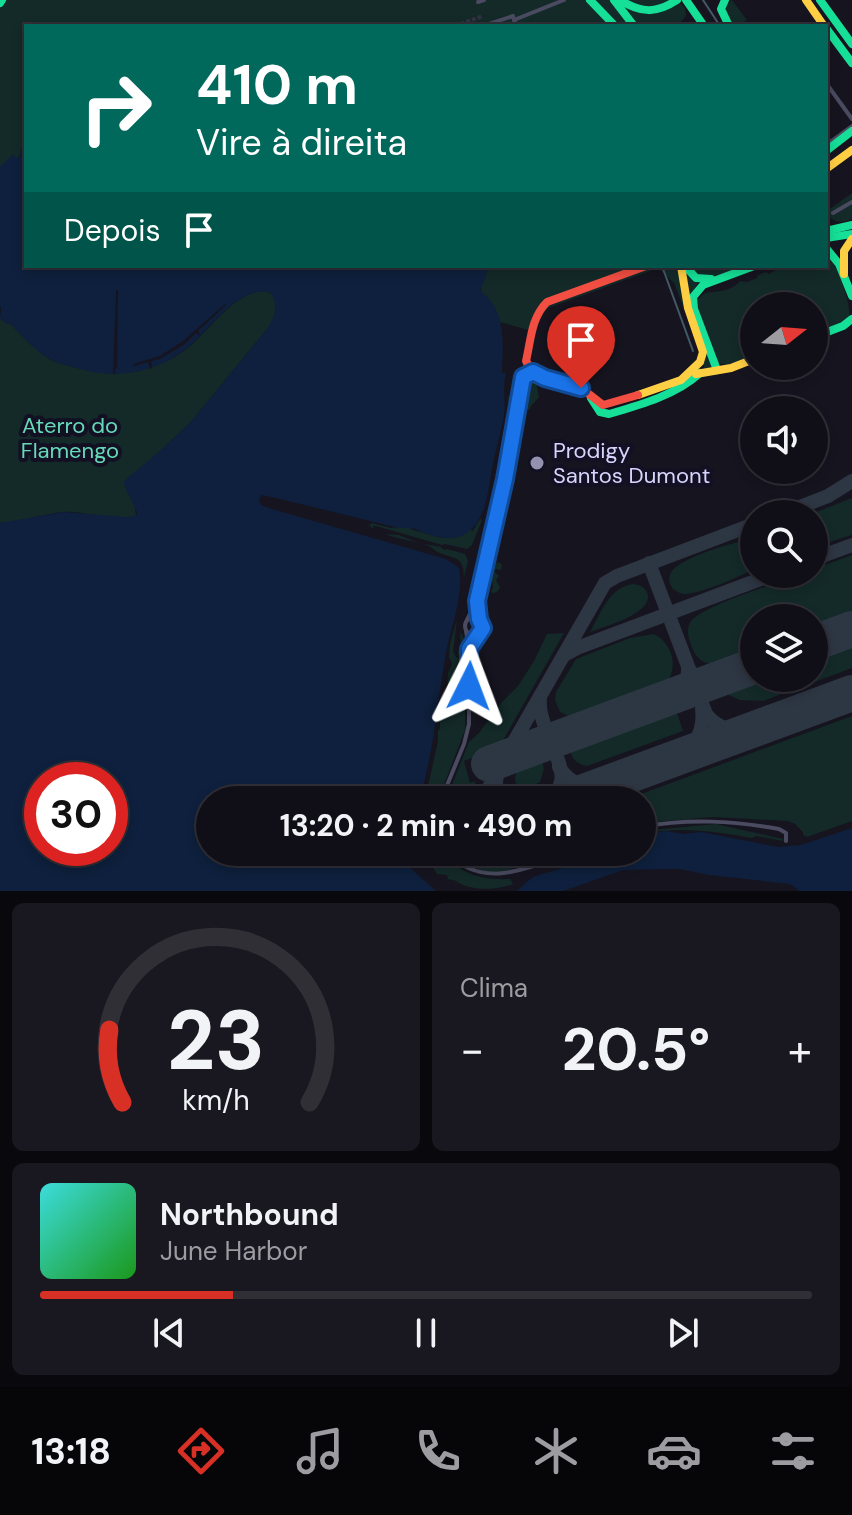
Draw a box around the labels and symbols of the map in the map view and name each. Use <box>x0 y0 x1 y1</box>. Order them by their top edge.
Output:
north arrow <box>740 292 828 380</box>
pin <box>547 306 615 388</box>
park label: Aterro do Flamengo <box>21 411 119 465</box>
place label: Prodigy Santos Dumont <box>553 436 710 490</box>
marker: Prodigy Santos Dumont <box>528 454 546 472</box>
position arrow <box>427 644 511 728</box>
speed limit sign: 30 <box>24 762 128 866</box>

